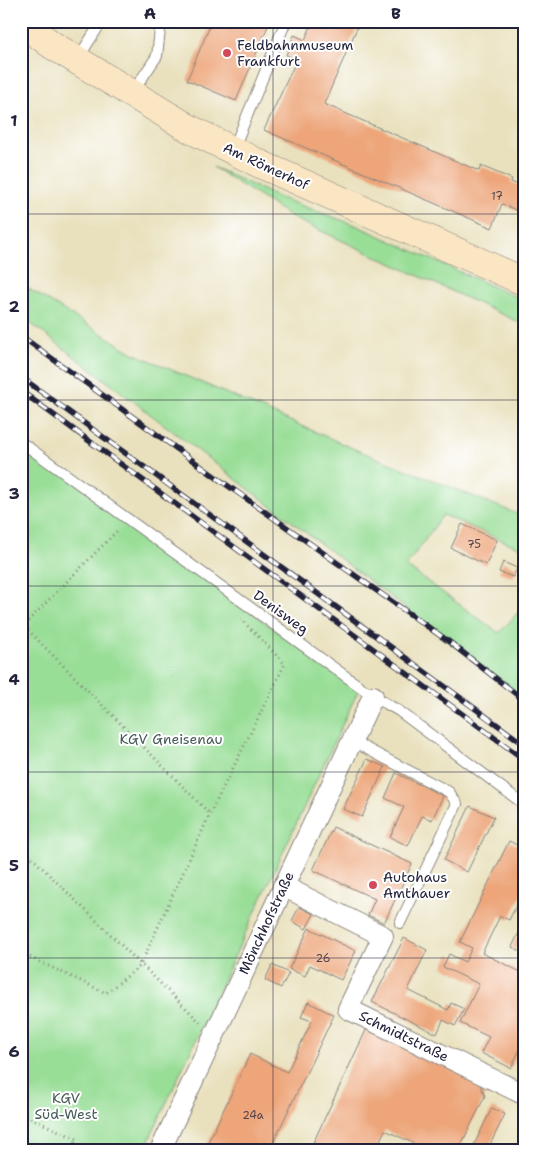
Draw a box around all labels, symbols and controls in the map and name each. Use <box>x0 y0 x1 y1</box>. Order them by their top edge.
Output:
text: A <box>144 3 156 24</box>
text: B <box>391 3 401 24</box>
place label: Feldbahnmuseum Frankfurt <box>237 36 353 70</box>
marker: Feldbahnmuseum Frankfurt <box>221 47 233 59</box>
text: 1 <box>10 110 18 131</box>
street label: Am Römerhof <box>220 138 313 194</box>
house number: 17 <box>491 189 503 204</box>
text: 2 <box>8 296 20 317</box>
text: 3 <box>8 483 20 504</box>
house number: 75 <box>467 537 481 552</box>
street label: Denisweg <box>250 586 312 638</box>
text: 4 <box>8 669 20 690</box>
park label: KGV Gneisenau <box>120 730 222 748</box>
text: 5 <box>9 855 19 876</box>
place label: Autohaus Amthauer <box>383 868 451 902</box>
street label: Mönchhofstraße <box>234 869 298 977</box>
marker: Autohaus Amthauer <box>367 879 379 891</box>
house number: 26 <box>316 951 330 966</box>
street label: Schmidtstraße <box>356 1006 452 1066</box>
text: 6 <box>8 1041 20 1062</box>
park label: KGV Süd-West <box>34 1089 98 1123</box>
house number: 24a <box>242 1108 264 1123</box>

